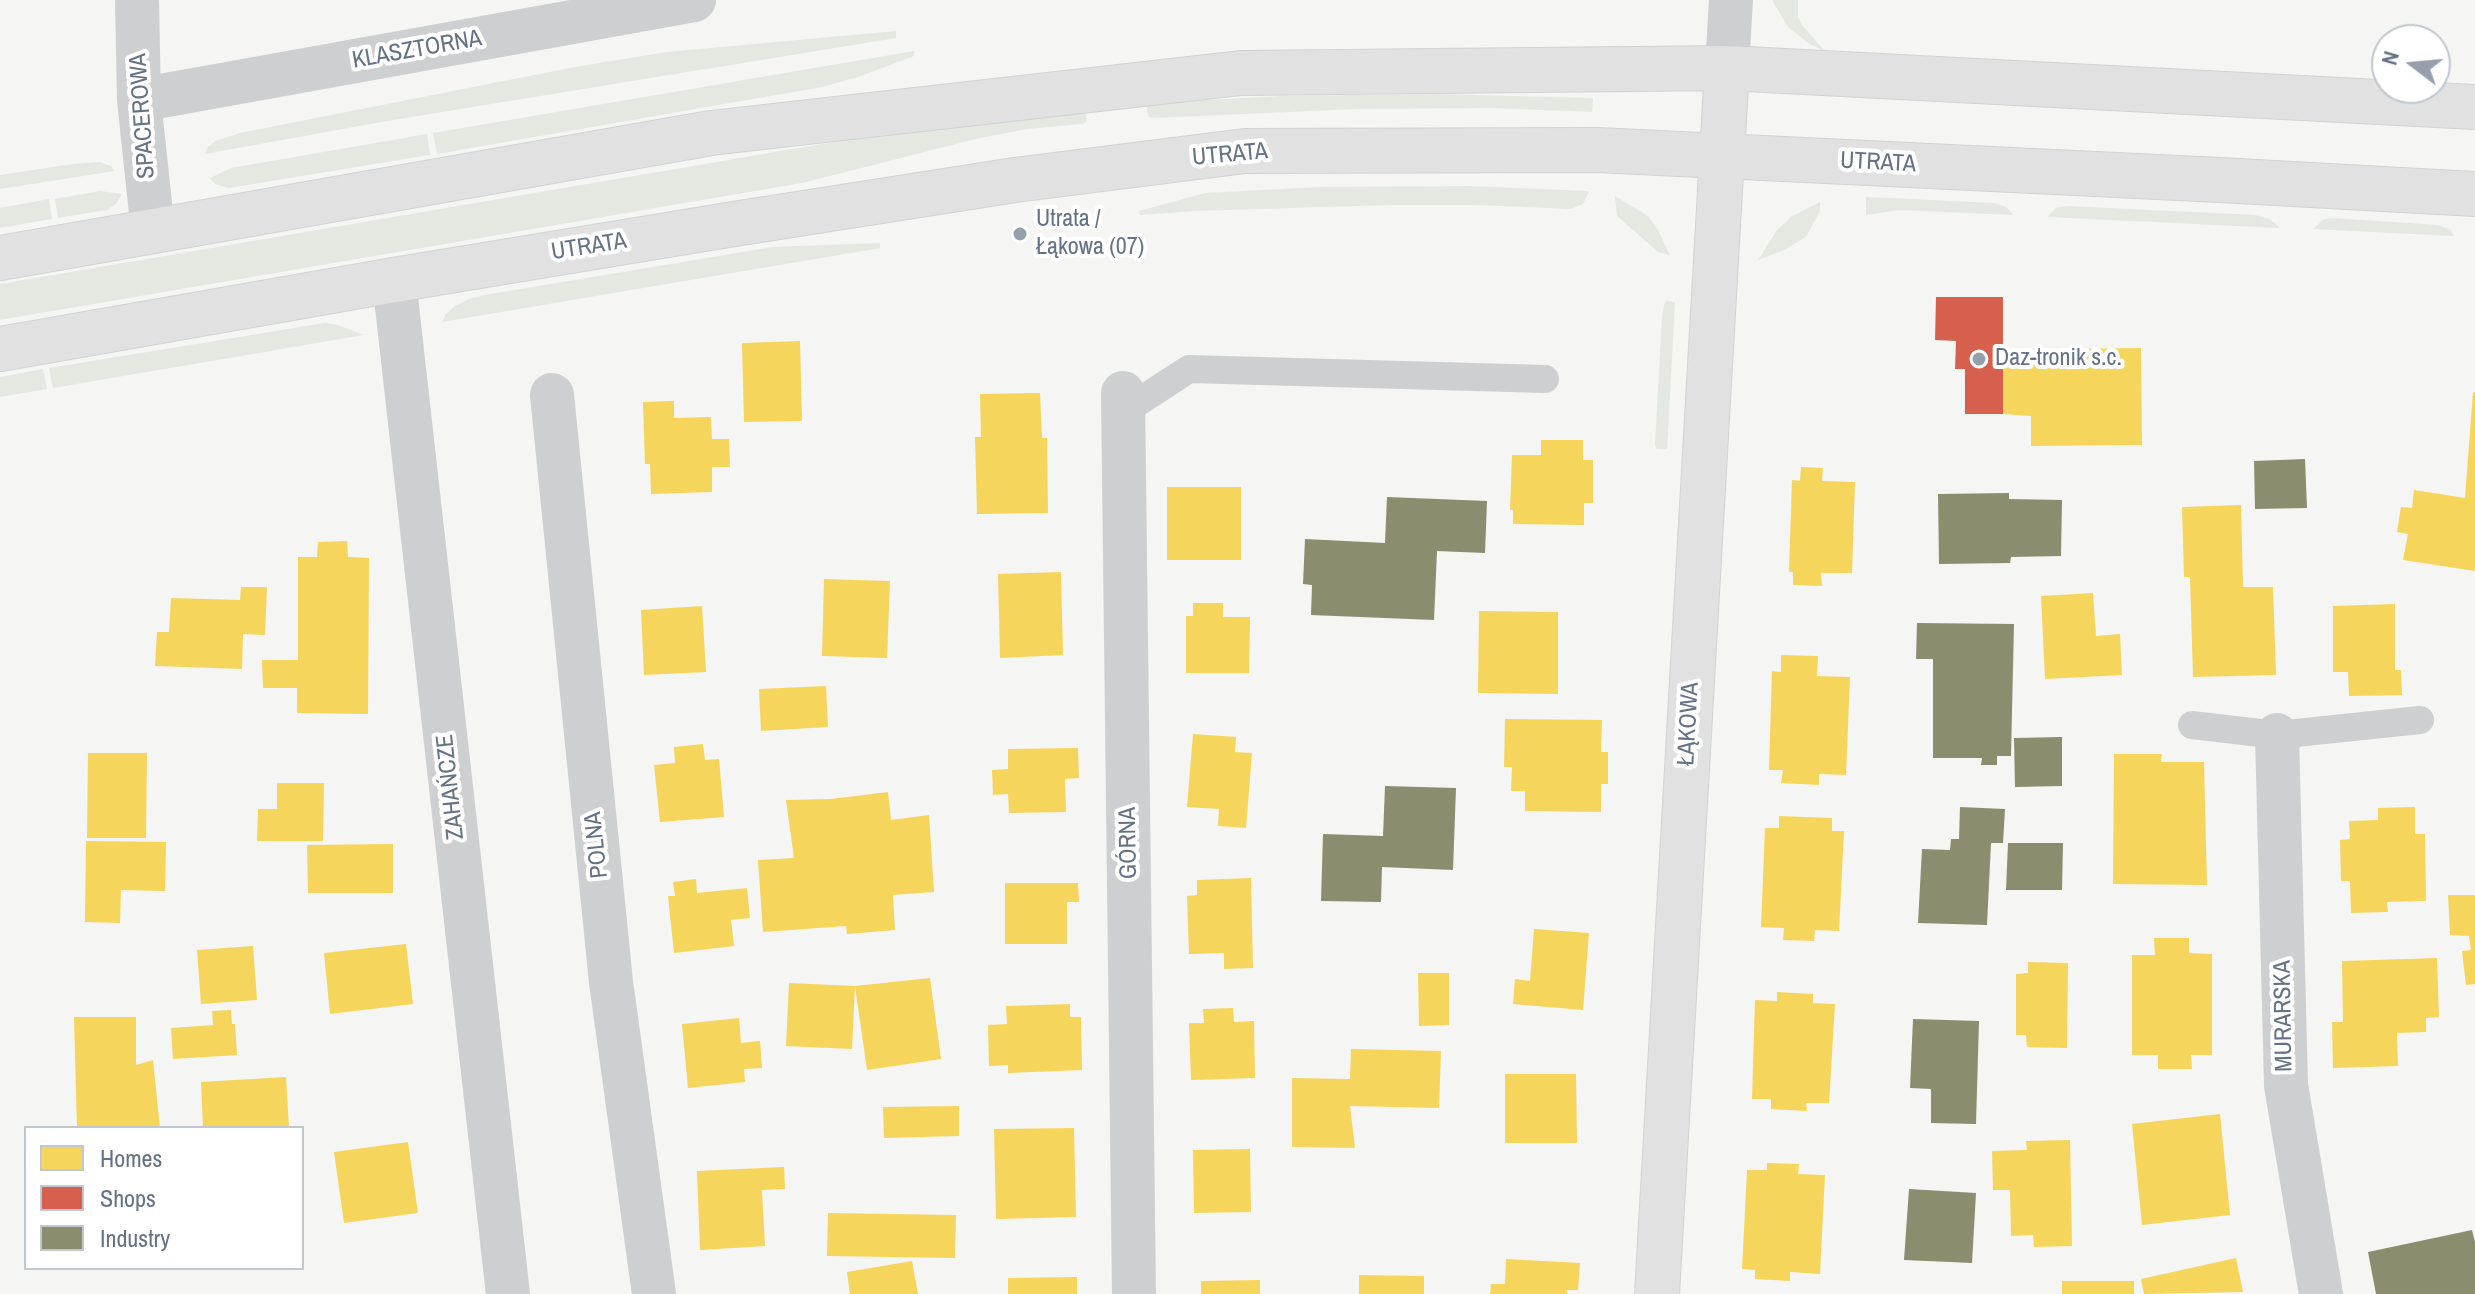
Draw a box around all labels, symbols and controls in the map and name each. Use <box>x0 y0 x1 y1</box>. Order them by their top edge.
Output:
street label: KLASZTORNA <box>350 24 484 76</box>
north arrow <box>2371 24 2451 104</box>
text: N <box>2374 48 2406 68</box>
street label: SPACEROWA <box>124 52 162 180</box>
street label: UTRATA <box>1191 137 1269 173</box>
street label: UTRATA <box>1839 147 1917 179</box>
place label: Utrata / Łąkowa (07) <box>1036 206 1144 262</box>
marker: Utrata / Łąkowa (07) <box>1011 225 1029 243</box>
street label: UTRATA <box>549 227 629 267</box>
place label: Daz-tronik s.c. <box>1995 345 2122 373</box>
marker: Daz-tronik s.c. <box>1970 350 1988 368</box>
street label: ŁĄKOWA <box>1672 682 1706 766</box>
street label: ZAHAŃCZE <box>431 733 471 841</box>
street label: GÓRNA <box>1114 807 1144 879</box>
street label: POLNA <box>579 810 615 880</box>
street label: MURARSKA <box>2269 960 2299 1072</box>
legend <box>24 1126 304 1270</box>
text: Homes <box>100 1142 162 1174</box>
text: Shops <box>100 1182 156 1214</box>
text: Industry <box>100 1222 170 1254</box>

